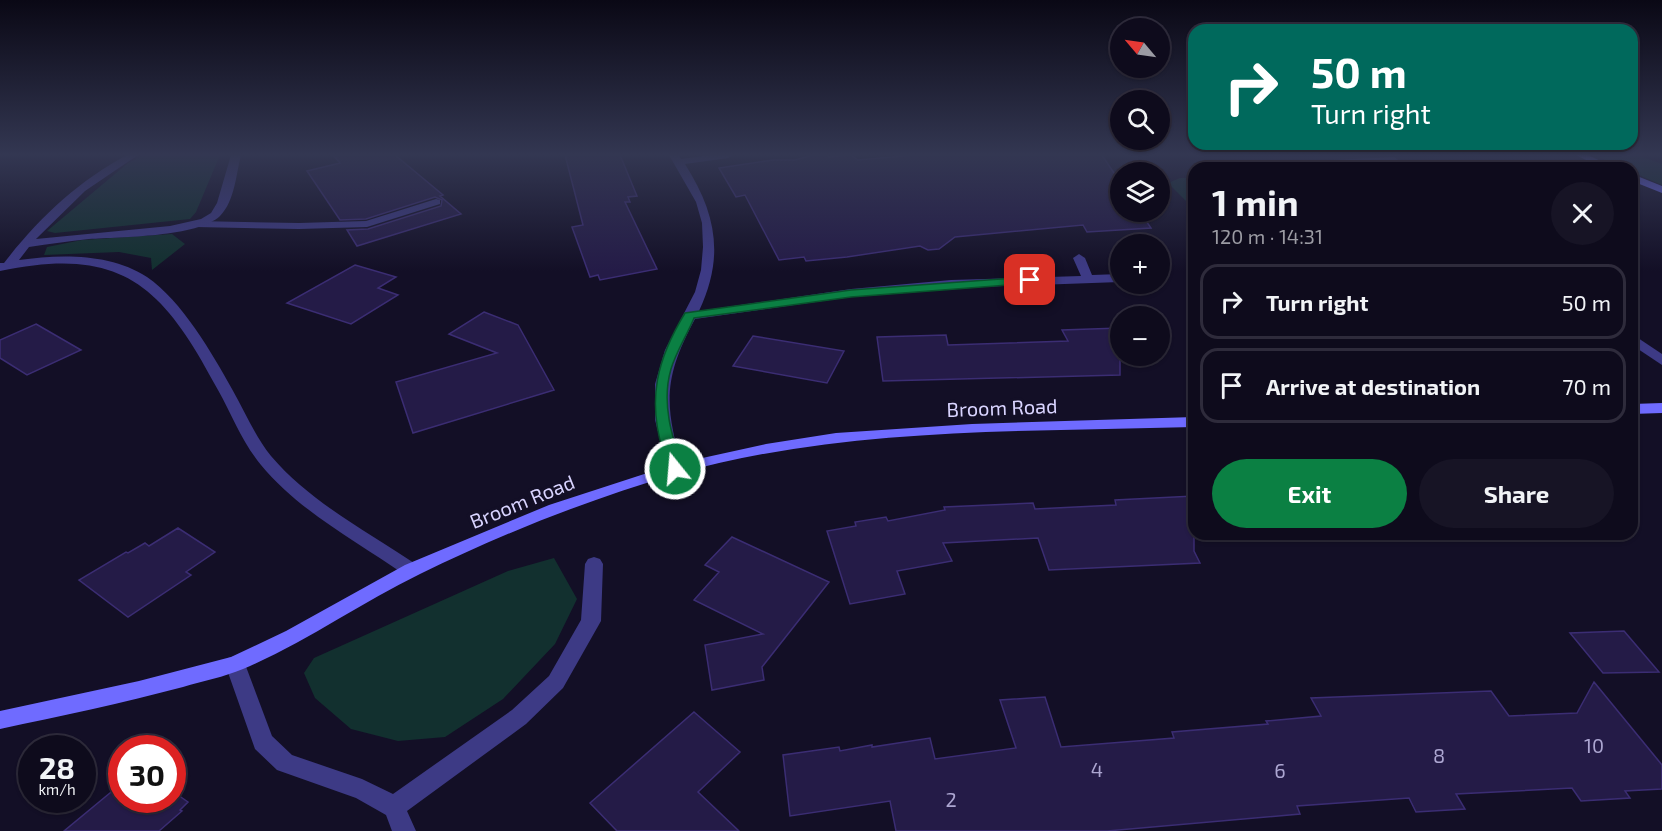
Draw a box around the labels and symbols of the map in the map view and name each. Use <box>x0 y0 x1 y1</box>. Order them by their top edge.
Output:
north arrow <box>1110 18 1170 78</box>
pin <box>1004 254 1055 305</box>
street label: Broom Road <box>946 393 1058 421</box>
position arrow <box>643 437 707 501</box>
street label: Broom Road <box>466 469 578 533</box>
house number: 10 <box>1584 733 1604 757</box>
speed limit sign: 30 <box>108 735 186 813</box>
house number: 8 <box>1433 743 1445 767</box>
house number: 4 <box>1091 757 1103 781</box>
house number: 6 <box>1274 758 1286 782</box>
house number: 2 <box>945 787 957 811</box>

